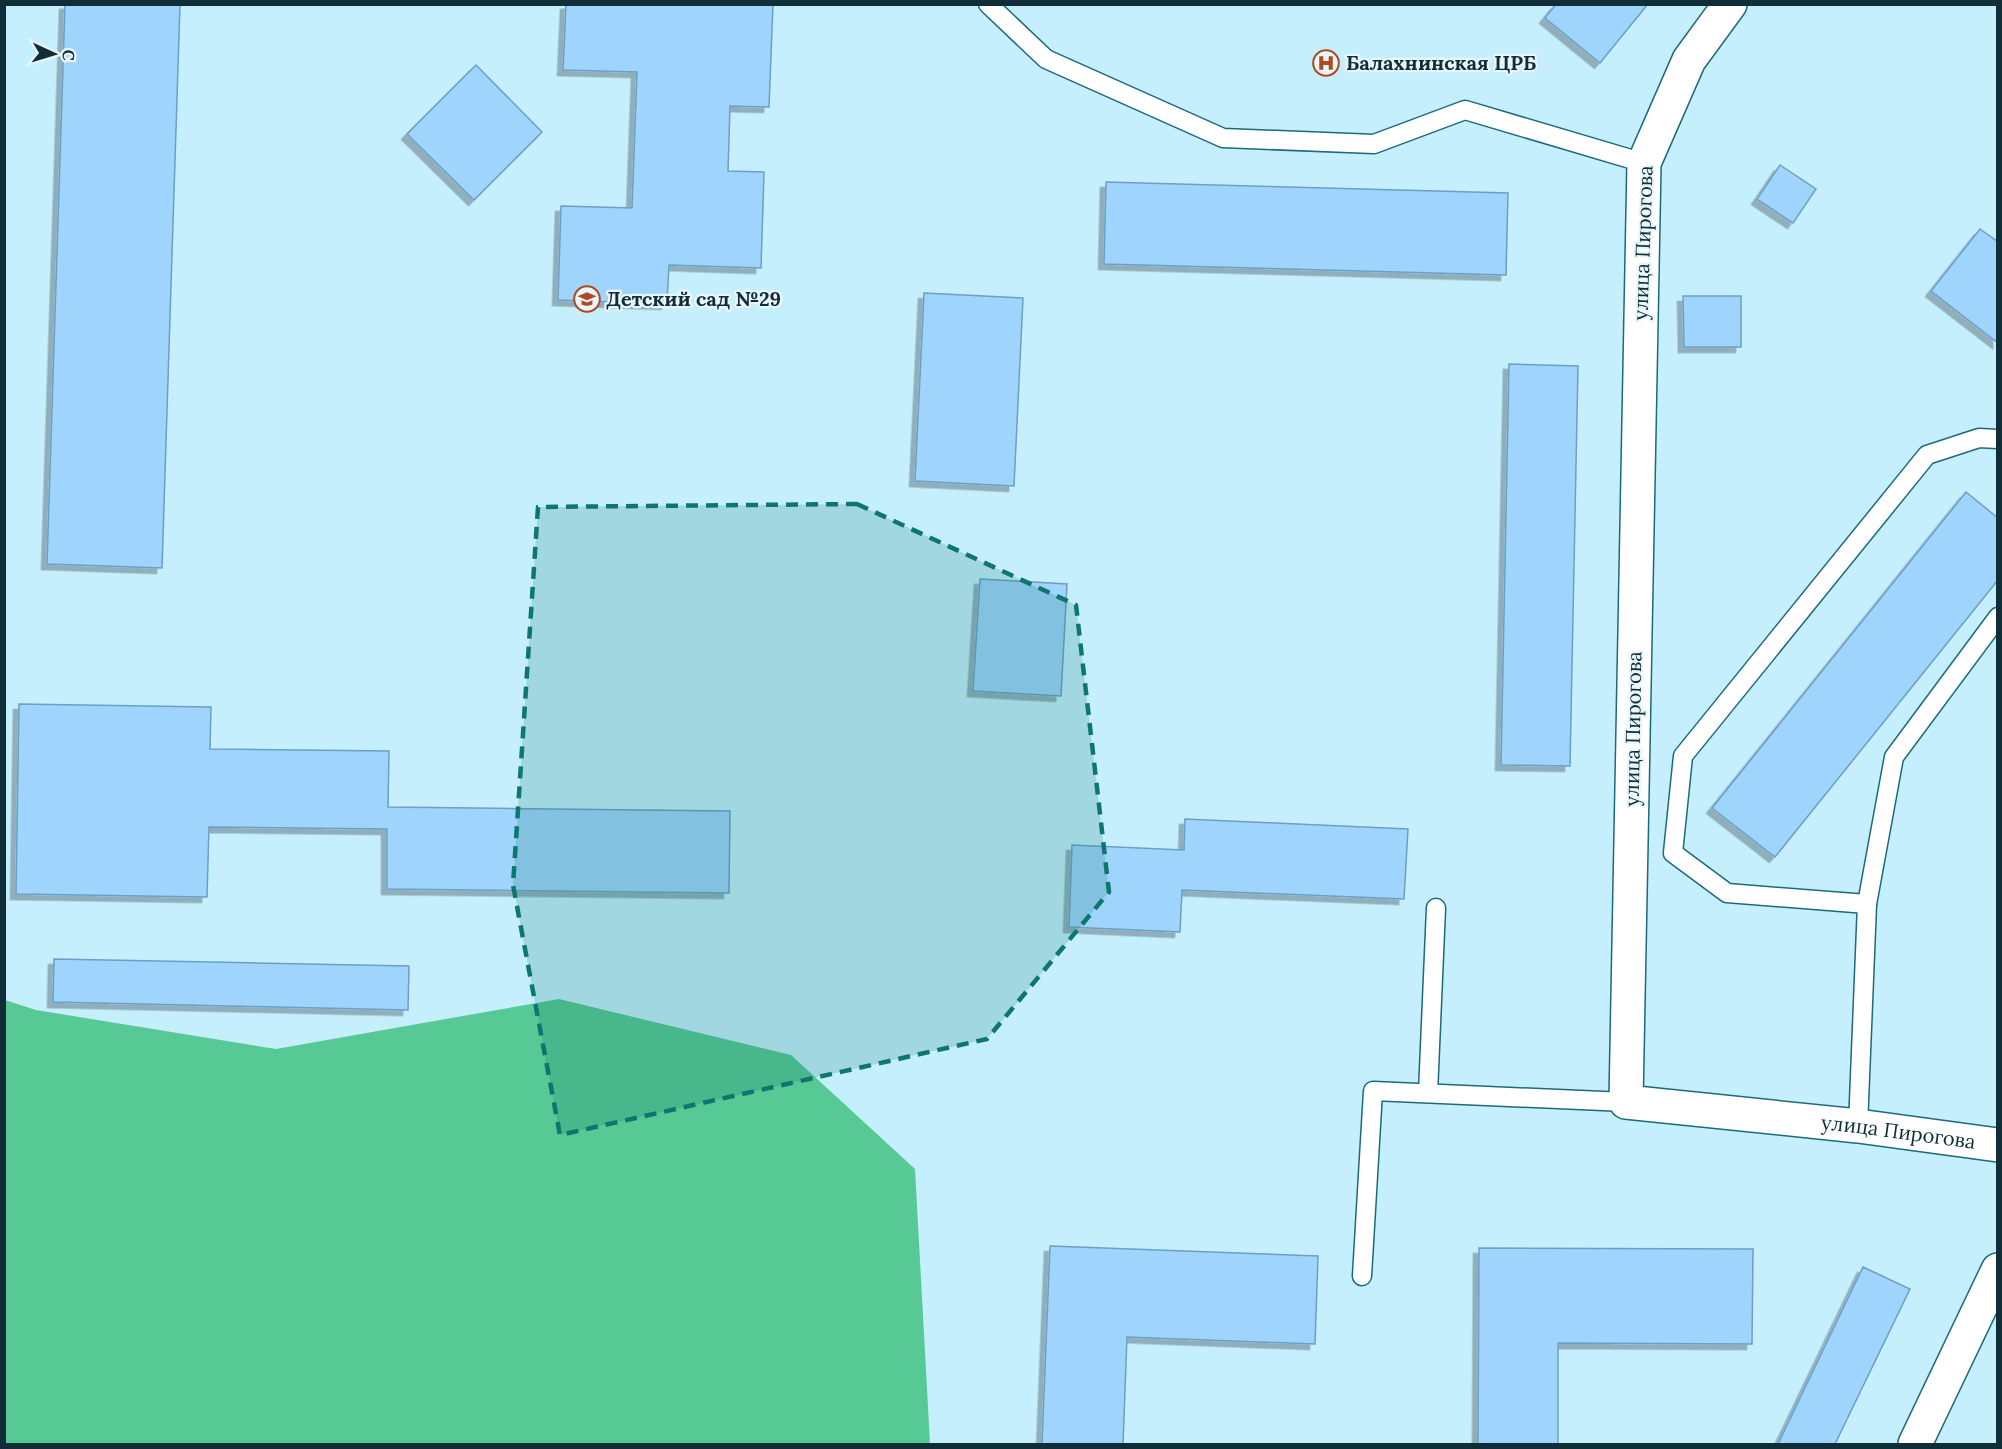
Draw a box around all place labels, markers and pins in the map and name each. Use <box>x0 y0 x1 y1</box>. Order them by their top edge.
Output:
hospital icon: Балахнинская ЦРБ <box>1311 48 1341 78</box>
place label: Балахнинская ЦРБ <box>1346 50 1536 75</box>
school or university icon: Детский сад №29 <box>572 284 602 314</box>
place label: Детский сад №29 <box>606 286 781 311</box>

